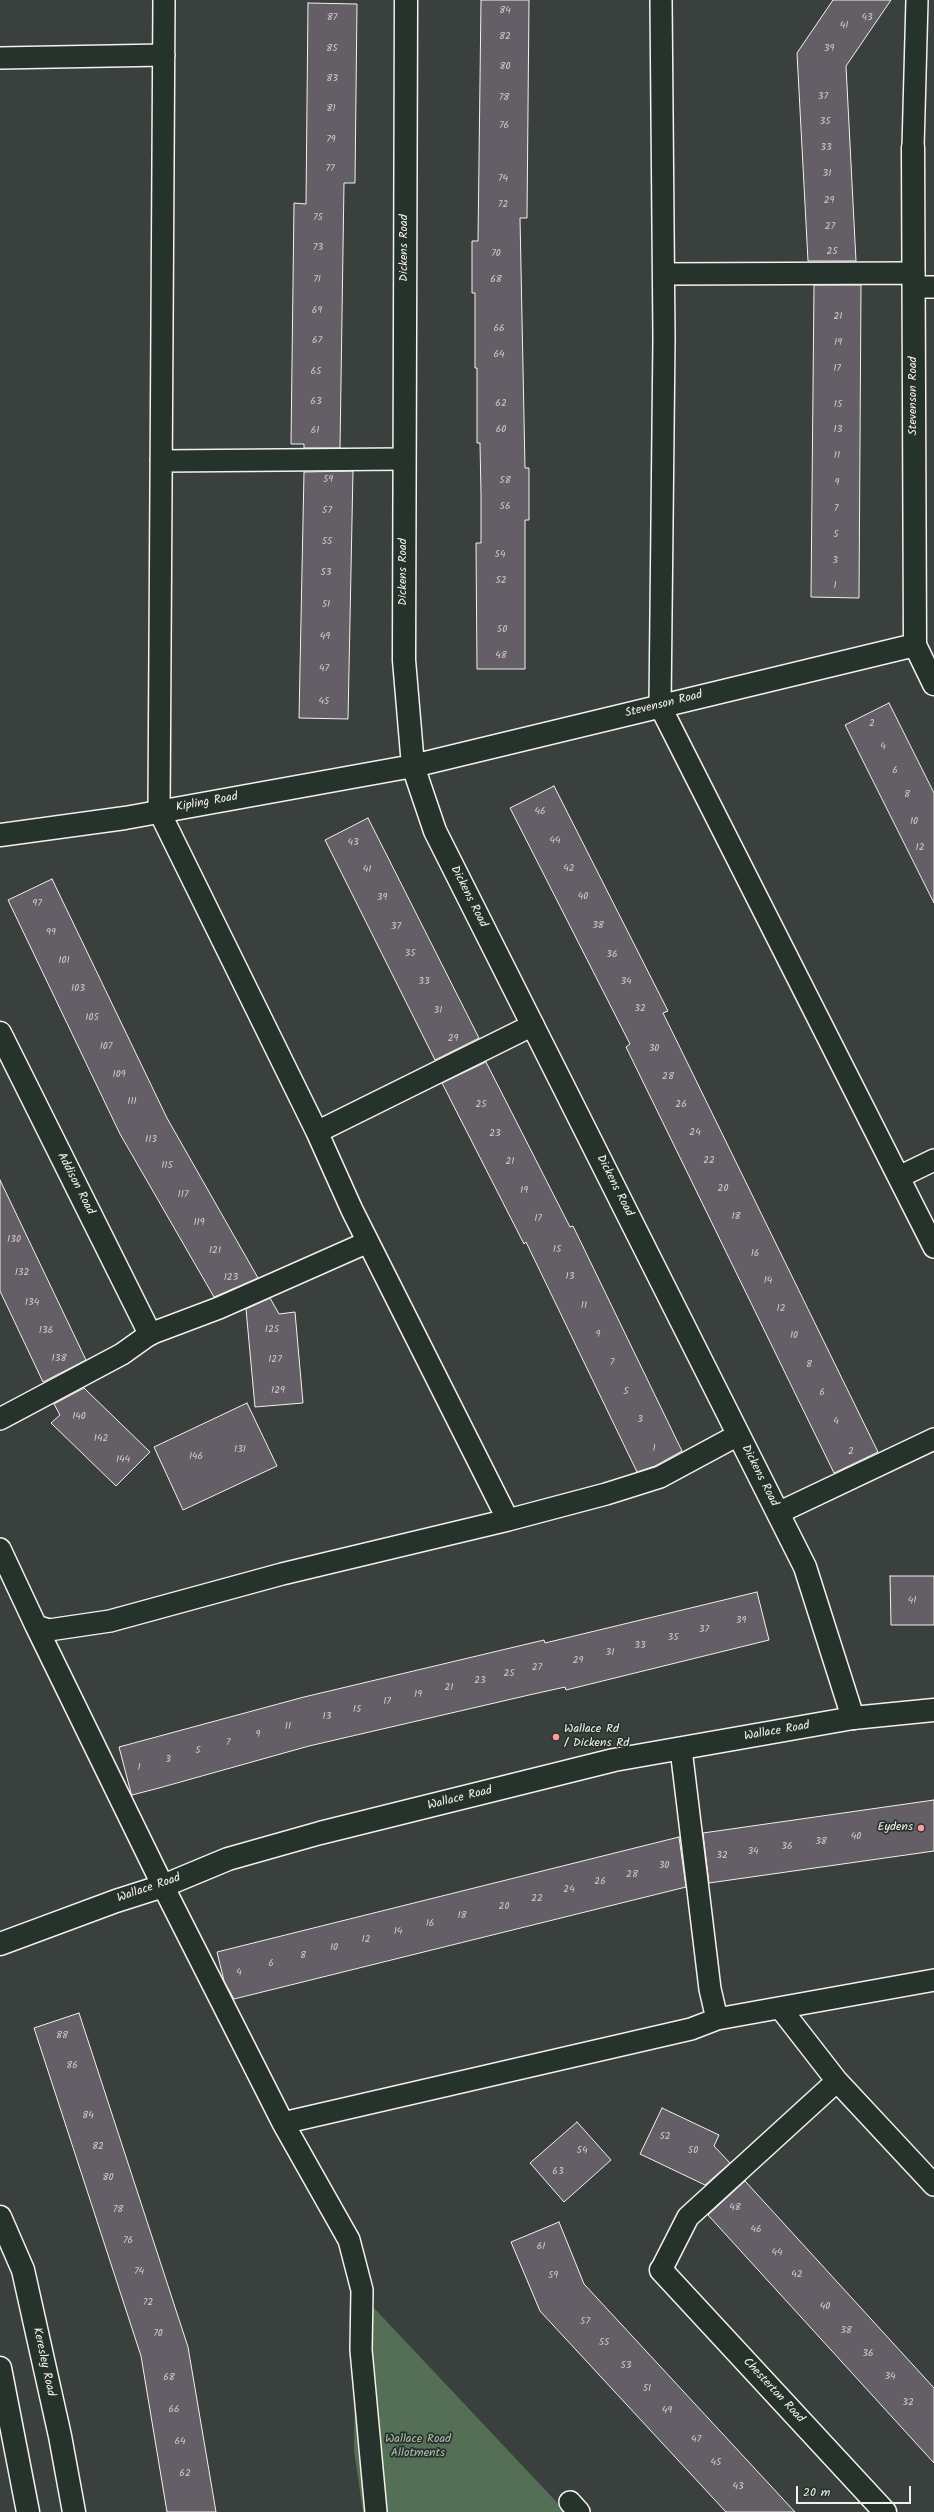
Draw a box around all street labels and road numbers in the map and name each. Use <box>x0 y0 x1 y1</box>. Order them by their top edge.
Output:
street label: Dickens Road <box>398 214 412 282</box>
street label: Stevenson Road <box>907 356 921 436</box>
street label: Dickens Road <box>397 538 411 606</box>
street label: Stevenson Road <box>624 688 704 722</box>
street label: Kipling Road <box>175 790 239 816</box>
street label: Dickens Road <box>446 864 490 930</box>
street label: Addison Road <box>53 1150 97 1218</box>
street label: Dickens Road <box>592 1153 636 1219</box>
street label: Dickens Road <box>737 1443 781 1509</box>
street label: Wallace Road <box>743 1719 811 1745</box>
street label: Wallace Road <box>426 1784 494 1814</box>
street label: Wallace Road <box>115 1871 183 1907</box>
street label: Keresley Road <box>29 2326 57 2398</box>
street label: Chesterton Road <box>739 2356 807 2426</box>

